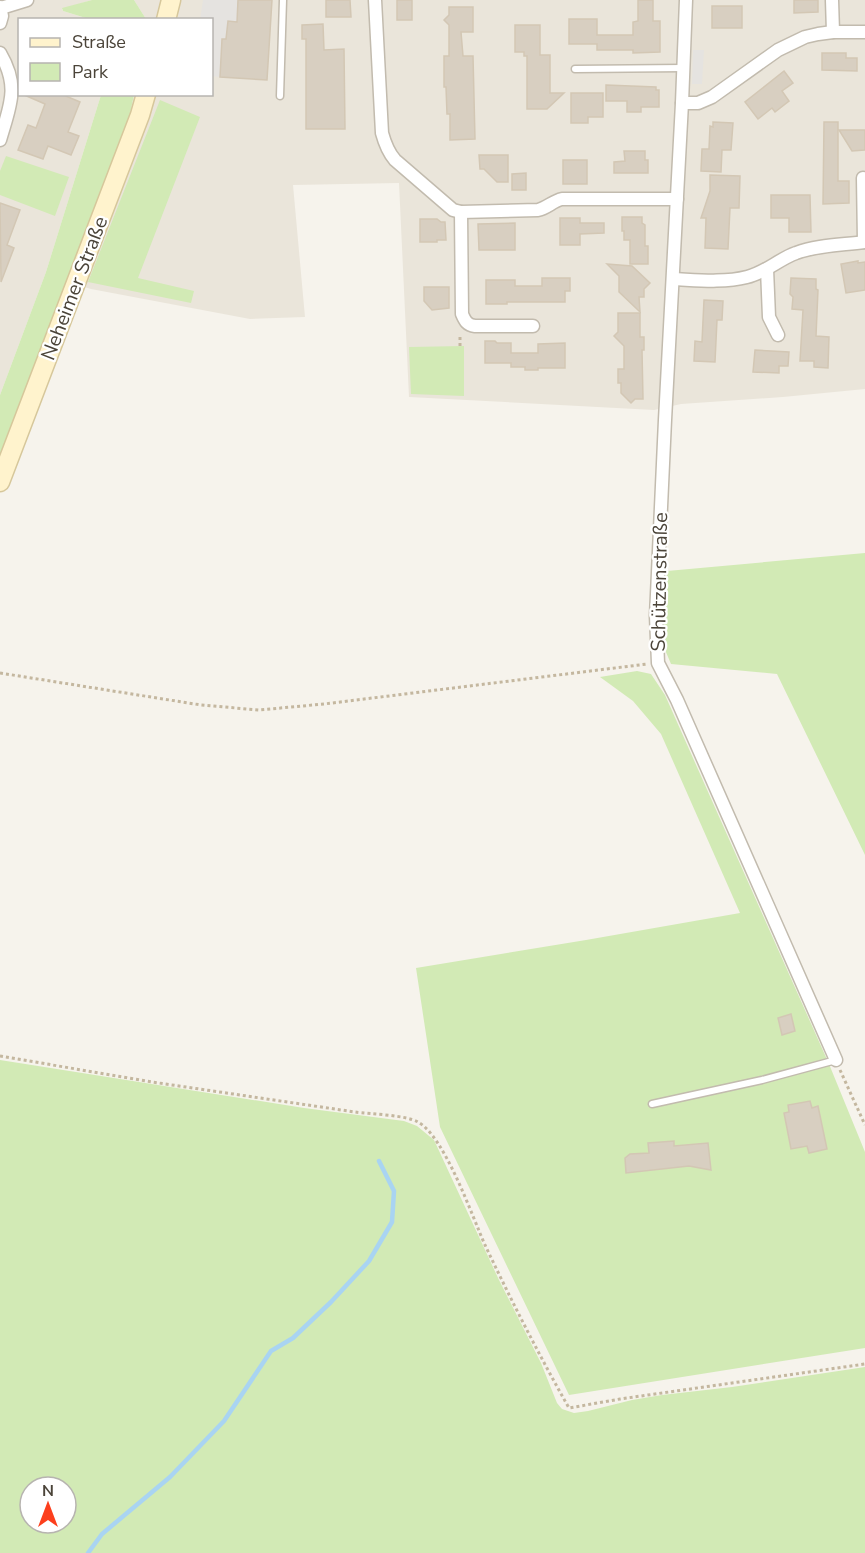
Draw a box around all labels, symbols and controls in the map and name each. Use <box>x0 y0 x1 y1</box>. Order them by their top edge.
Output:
legend <box>18 18 213 96</box>
text: Straße <box>72 30 126 54</box>
text: Park <box>72 60 109 84</box>
street label: Neheimer Straße <box>35 212 114 364</box>
street label: Schützenstraße <box>645 512 674 652</box>
north arrow <box>18 1475 78 1535</box>
text: N <box>42 1480 54 1502</box>

